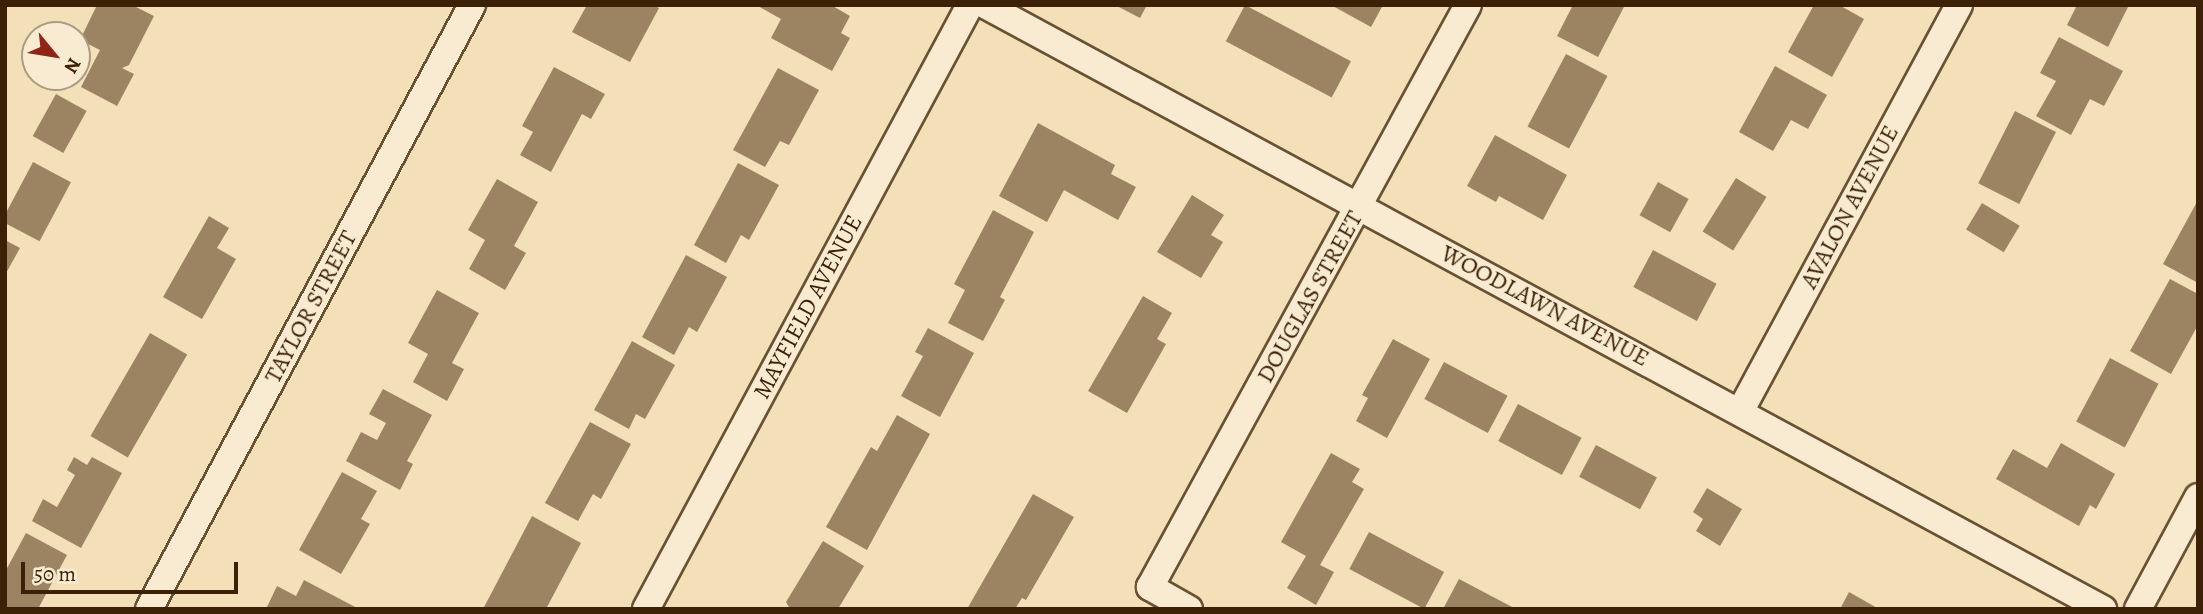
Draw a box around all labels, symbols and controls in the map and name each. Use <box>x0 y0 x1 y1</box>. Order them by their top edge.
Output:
north arrow <box>21 21 91 91</box>
text: N <box>58 53 87 78</box>
street label: AVALON AVENUE <box>1795 120 1905 294</box>
street label: DOUGLAS STREET <box>1251 206 1369 388</box>
street label: MAYFIELD AVENUE <box>747 210 869 404</box>
street label: TAYLOR STREET <box>259 226 363 388</box>
street label: WOODLAWN AVENUE <box>1436 239 1654 373</box>
scale bar <box>24 548 242 592</box>
text: 50 m <box>34 560 76 588</box>

